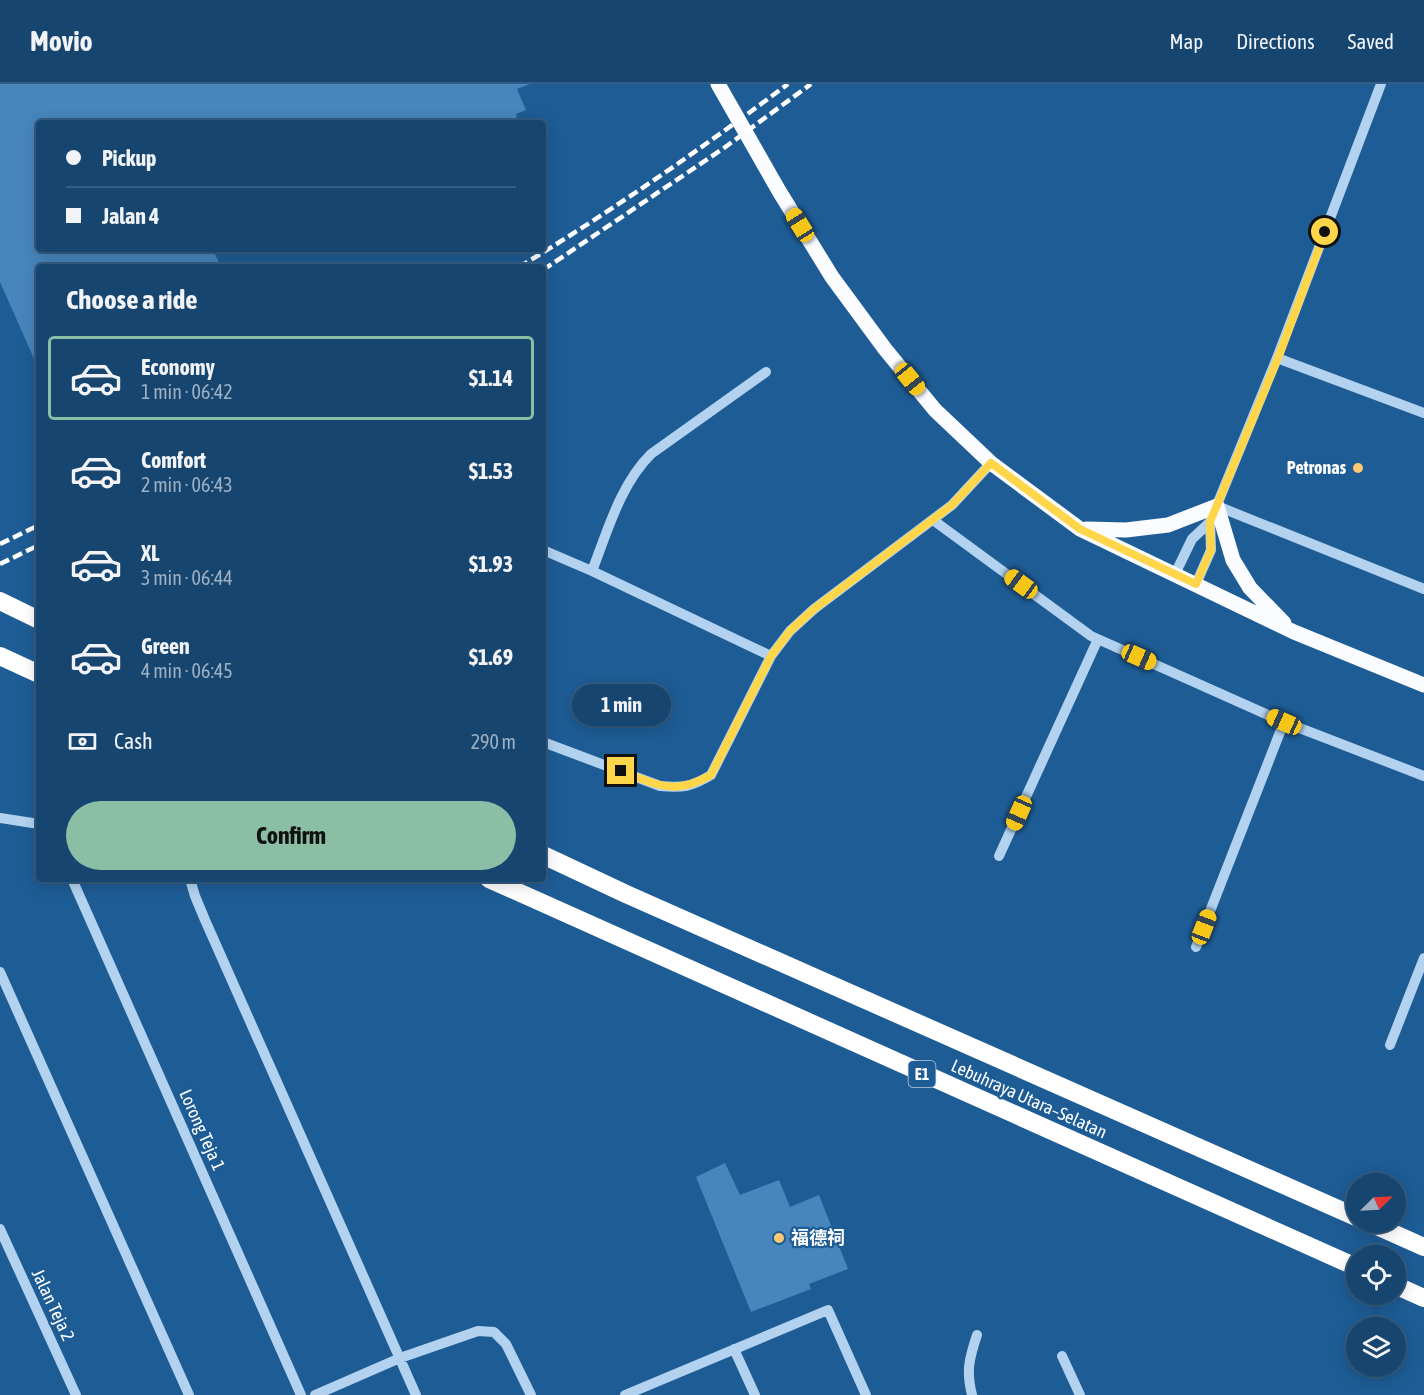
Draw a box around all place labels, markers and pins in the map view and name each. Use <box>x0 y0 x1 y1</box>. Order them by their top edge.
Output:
place label: Petronas <box>1287 457 1347 478</box>
marker: Petronas <box>1351 461 1365 475</box>
place label: 福德祠 <box>791 1227 845 1248</box>
marker: 福德祠 <box>772 1231 786 1245</box>

